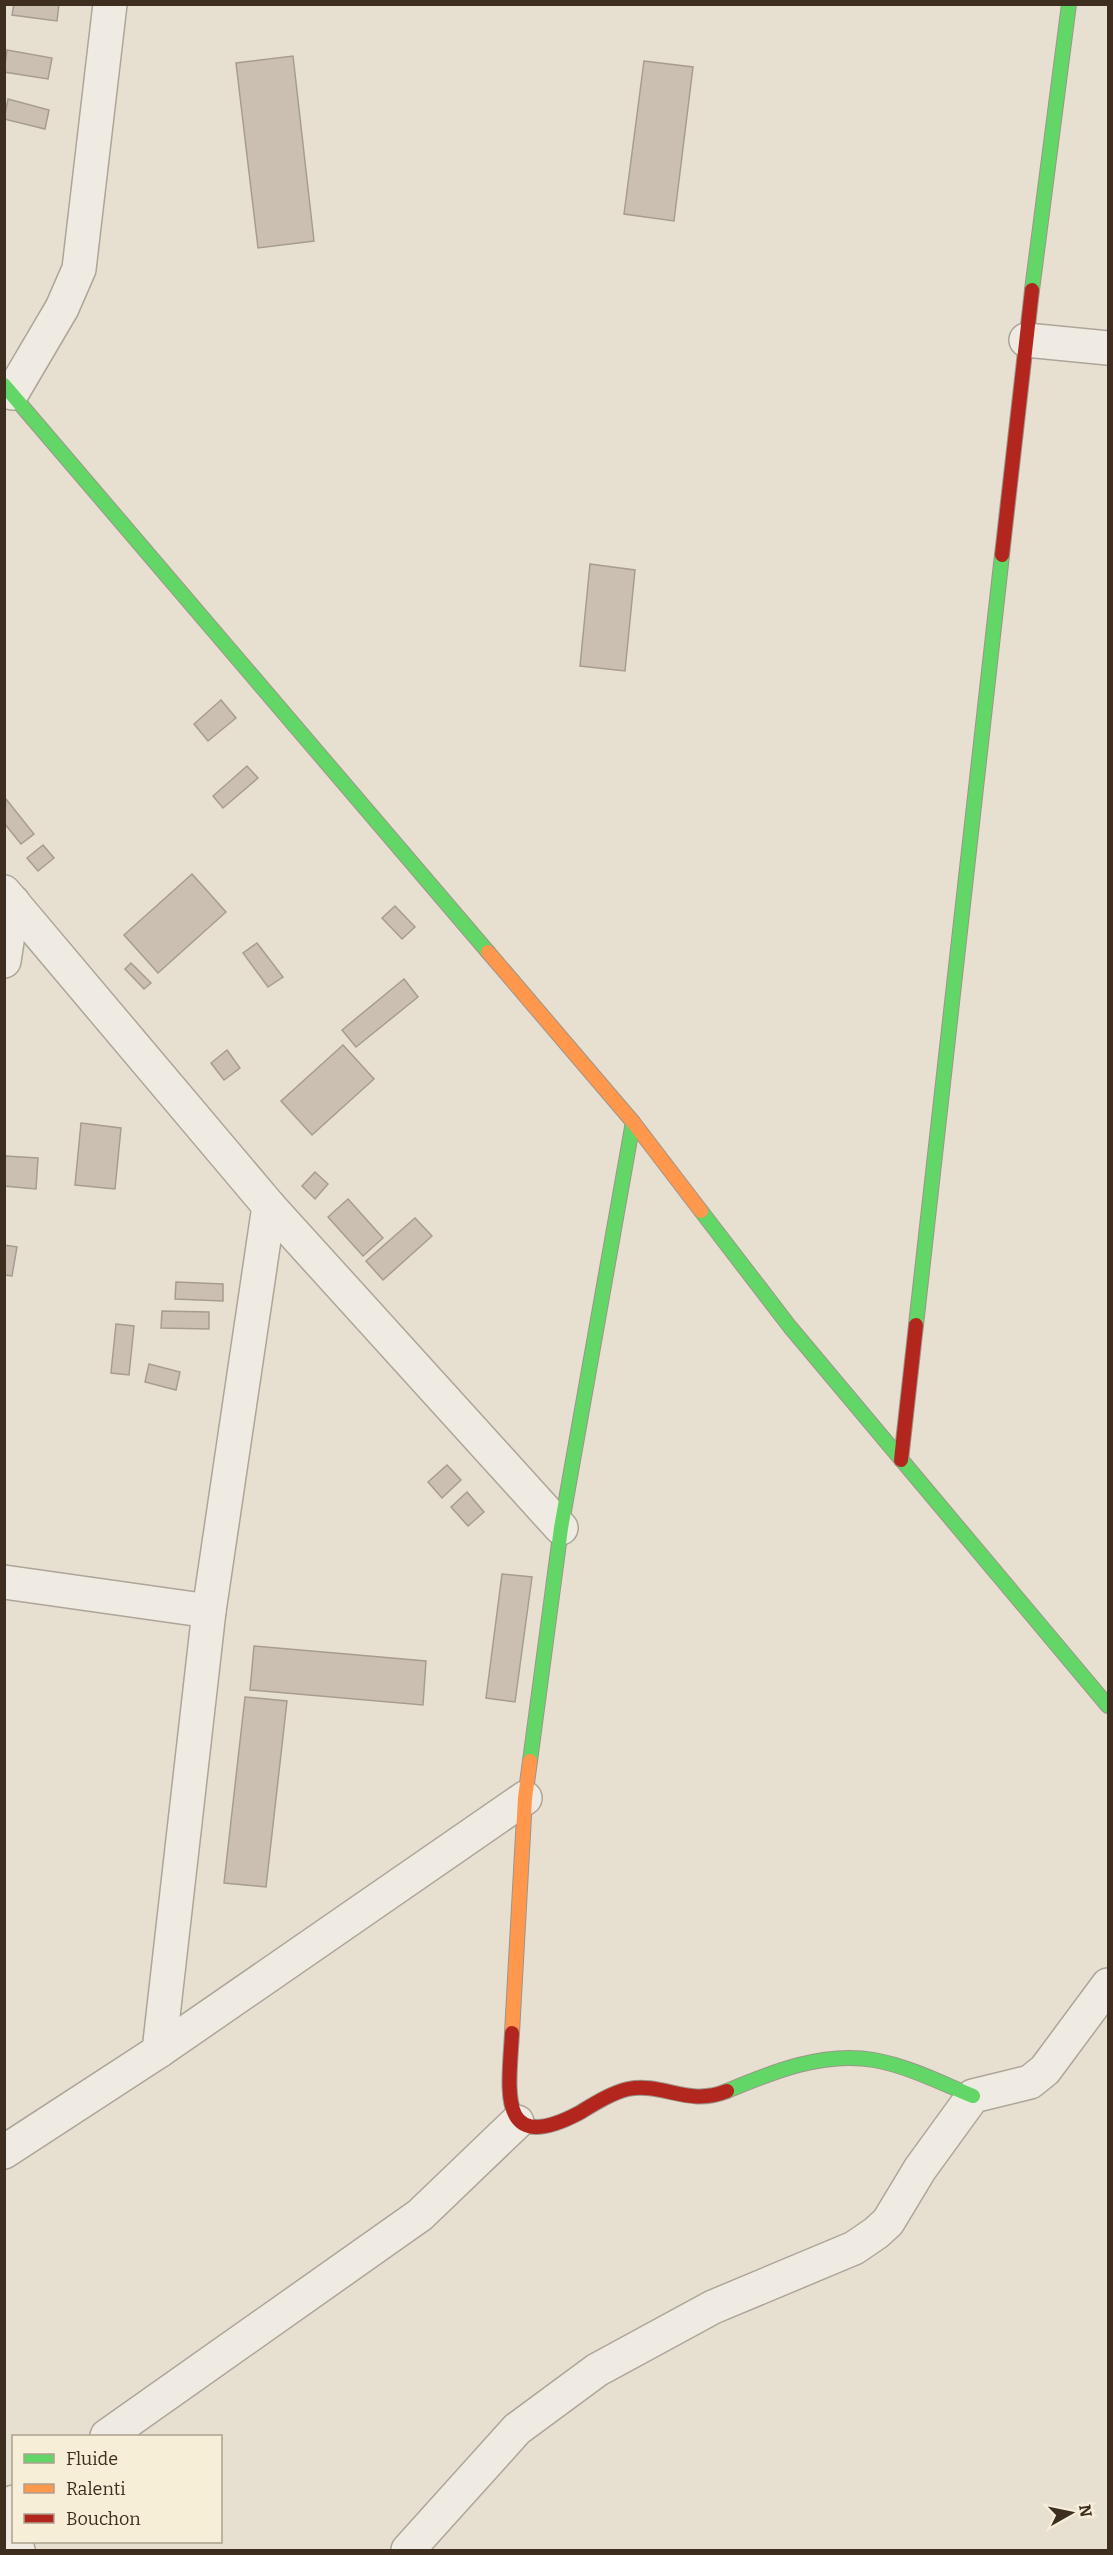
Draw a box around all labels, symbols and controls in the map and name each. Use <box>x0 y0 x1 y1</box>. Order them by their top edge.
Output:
legend <box>12 2435 222 2543</box>
text: Fluide <box>66 2448 118 2470</box>
text: Ralenti <box>66 2478 126 2500</box>
north arrow <box>1041 2483 1101 2543</box>
text: N <box>1075 2503 1096 2518</box>
text: Bouchon <box>66 2508 141 2530</box>

